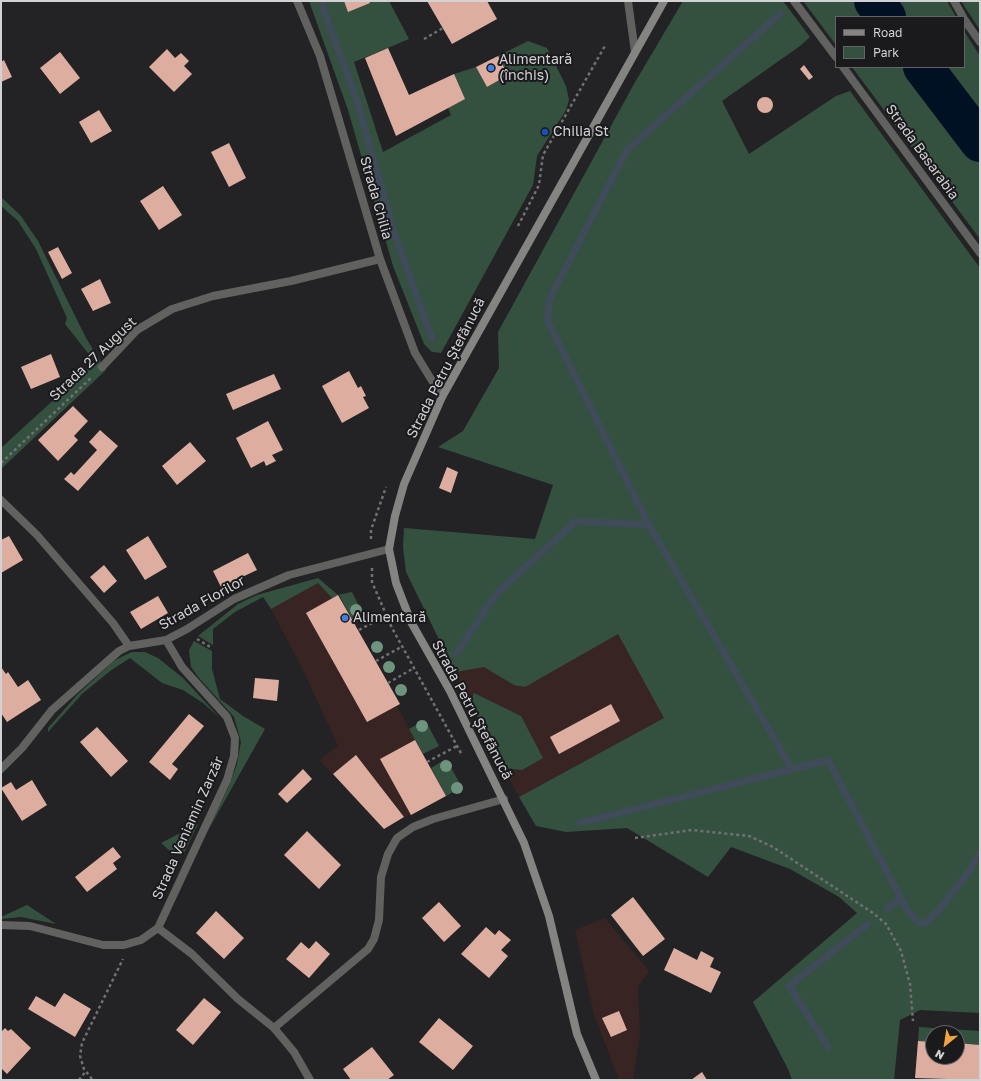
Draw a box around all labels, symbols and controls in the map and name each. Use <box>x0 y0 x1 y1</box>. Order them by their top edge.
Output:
legend <box>835 16 965 68</box>
text: Road <box>873 25 902 40</box>
text: Park <box>873 45 899 60</box>
place label: Alimentară (închis) <box>499 52 572 84</box>
marker: Alimentară (închis) <box>486 63 496 73</box>
street label: Strada Basarabia <box>882 101 962 203</box>
place label: Chilia St <box>553 124 609 140</box>
marker: Chilia St <box>540 127 550 137</box>
street label: Strada Chilia <box>356 155 396 241</box>
street label: Strada Petru Ștefănucă <box>403 295 489 441</box>
street label: Strada 27 August <box>46 313 140 405</box>
street label: Strada Florilor <box>156 572 248 634</box>
place label: Alimentară <box>353 610 426 626</box>
marker: Alimentară <box>340 613 350 623</box>
street label: Strada Petru Ștefănucă <box>428 637 516 783</box>
street label: Strada Veniamin Zarzăr <box>149 754 227 902</box>
north arrow <box>925 1025 965 1065</box>
text: N <box>932 1047 946 1063</box>

